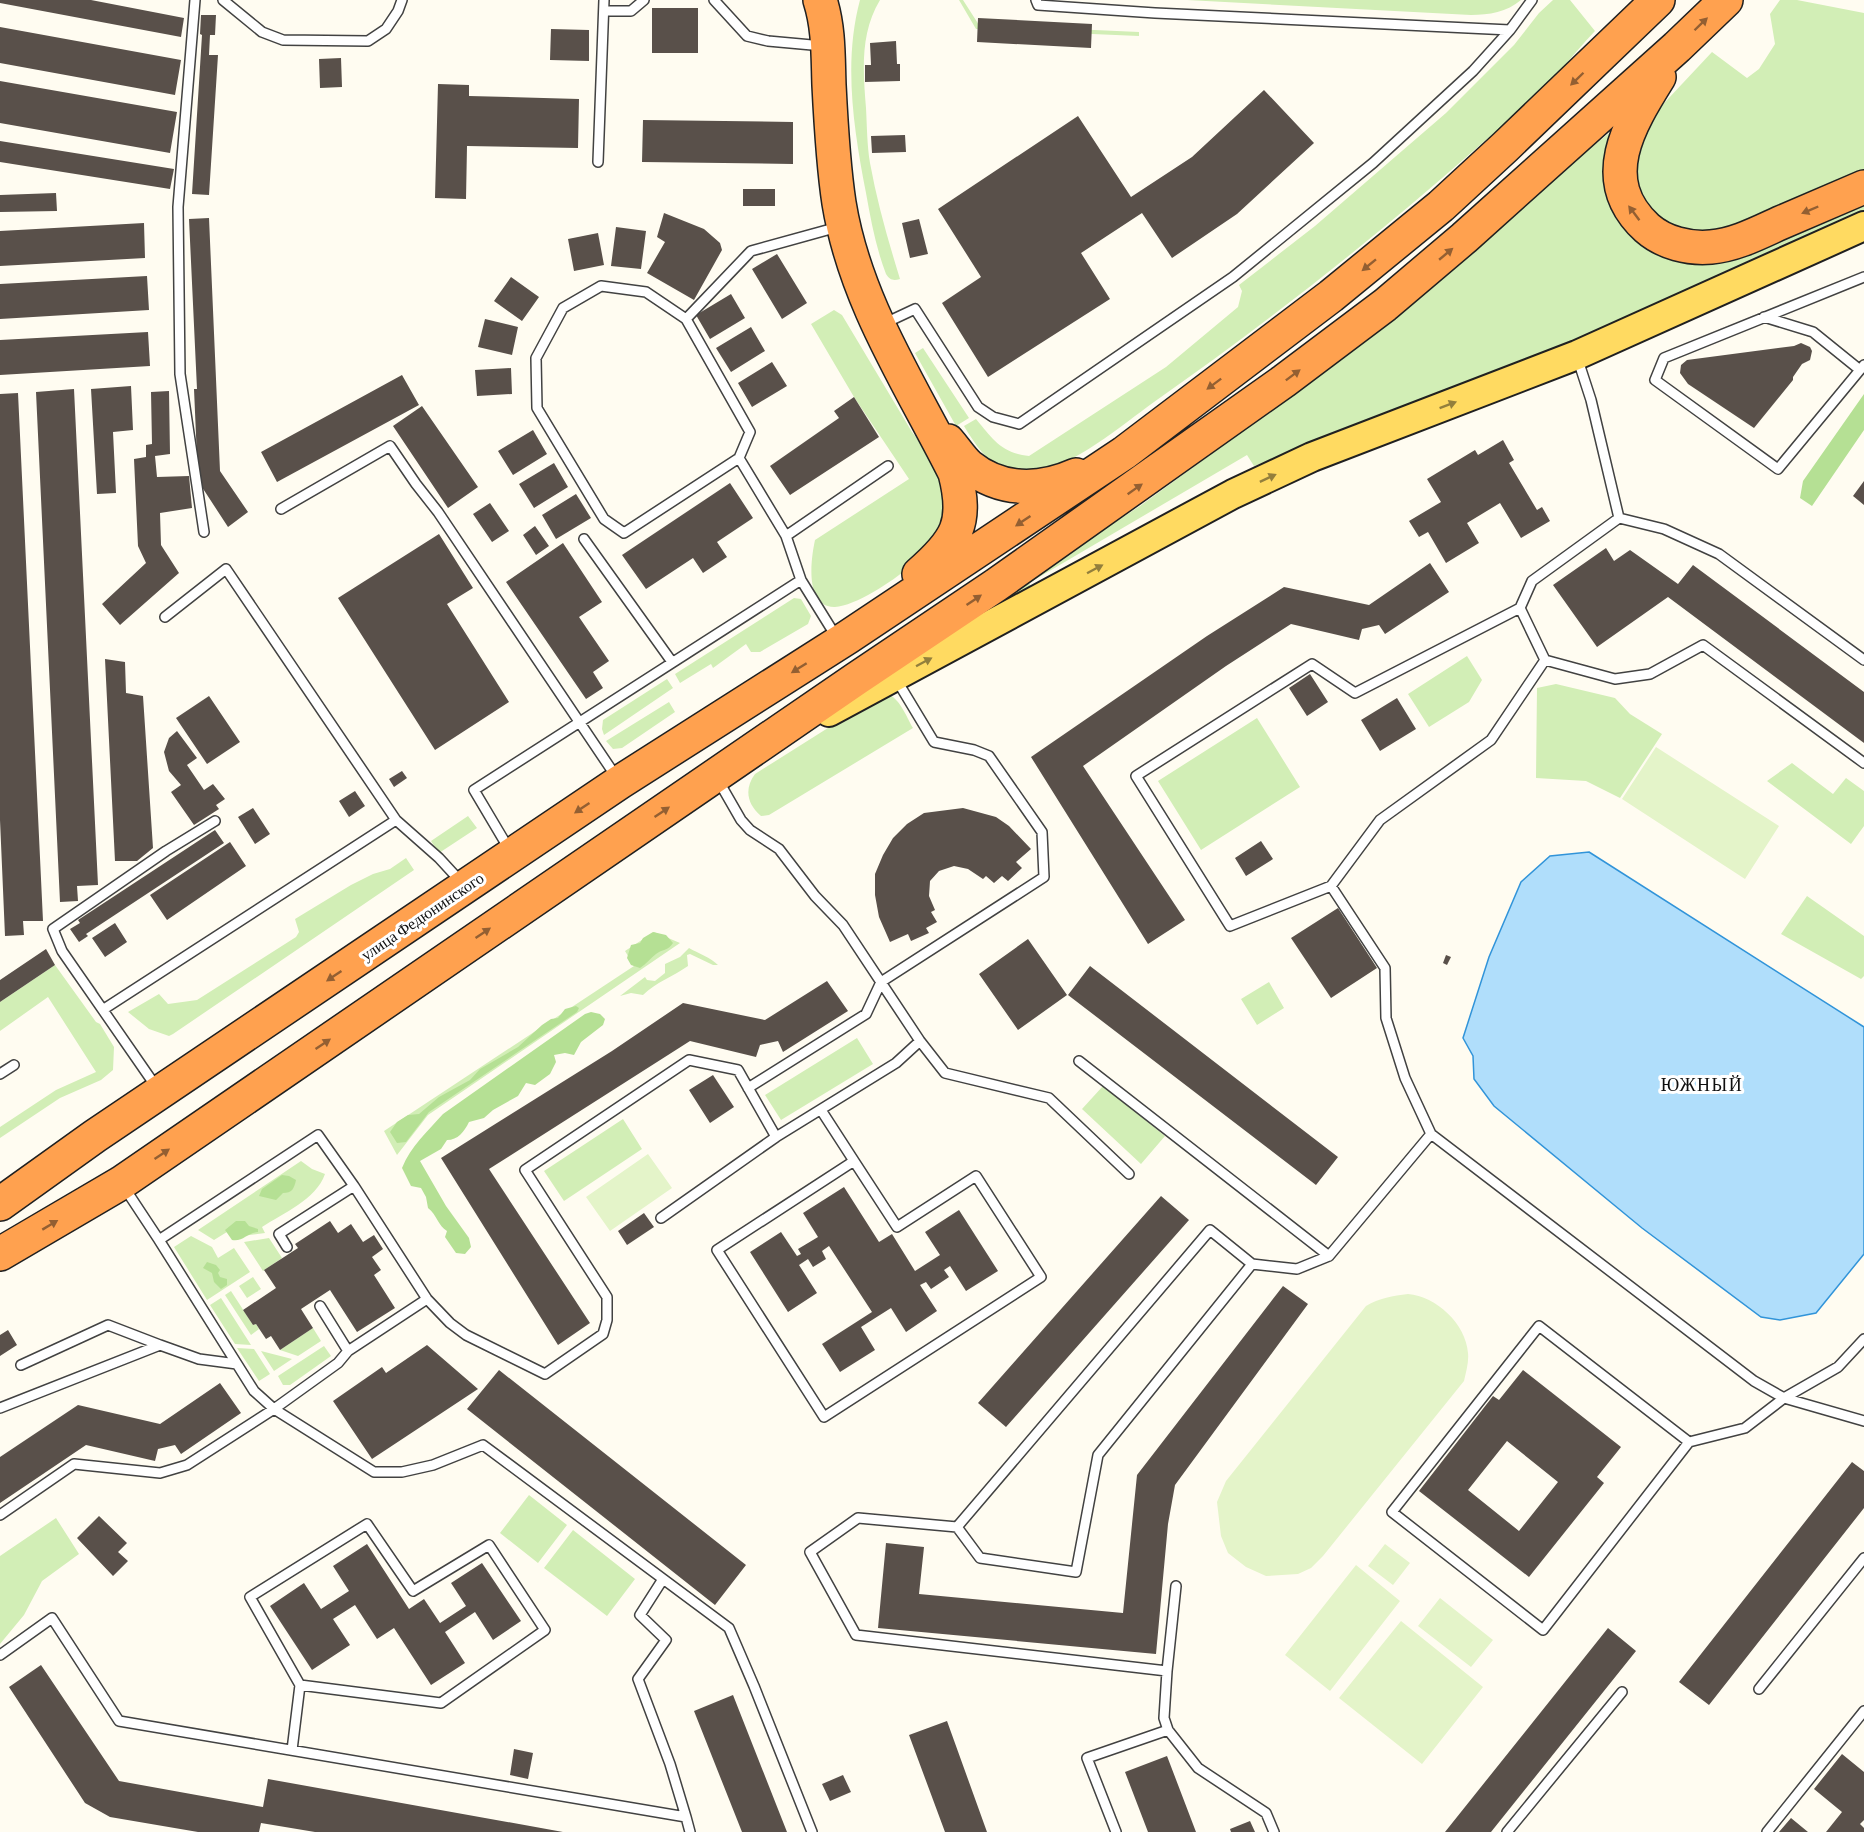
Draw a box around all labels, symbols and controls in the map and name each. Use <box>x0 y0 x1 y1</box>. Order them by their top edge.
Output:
one-way arrow <box>1694 17 1708 31</box>
one-way arrow <box>1569 72 1584 86</box>
one-way arrow <box>1628 205 1640 220</box>
one-way arrow <box>1801 205 1819 215</box>
one-way arrow <box>1438 248 1453 261</box>
one-way arrow <box>1361 259 1377 272</box>
one-way arrow <box>1285 369 1300 381</box>
one-way arrow <box>1207 378 1223 390</box>
one-way arrow <box>1440 399 1458 409</box>
one-way arrow <box>1259 473 1277 483</box>
one-way arrow <box>1126 483 1142 495</box>
one-way arrow <box>1015 515 1031 526</box>
one-way arrow <box>1087 564 1104 574</box>
one-way arrow <box>966 595 982 606</box>
one-way arrow <box>916 657 933 667</box>
one-way arrow <box>791 663 807 674</box>
one-way arrow <box>574 802 590 813</box>
one-way arrow <box>654 807 670 818</box>
street label: улица Федюнинского <box>358 869 487 965</box>
one-way arrow <box>475 928 492 939</box>
one-way arrow <box>326 970 342 982</box>
one-way arrow <box>314 1038 330 1050</box>
district label: ЮЖНЫЙ <box>1661 1075 1743 1095</box>
one-way arrow <box>154 1149 170 1160</box>
one-way arrow <box>42 1219 58 1230</box>

